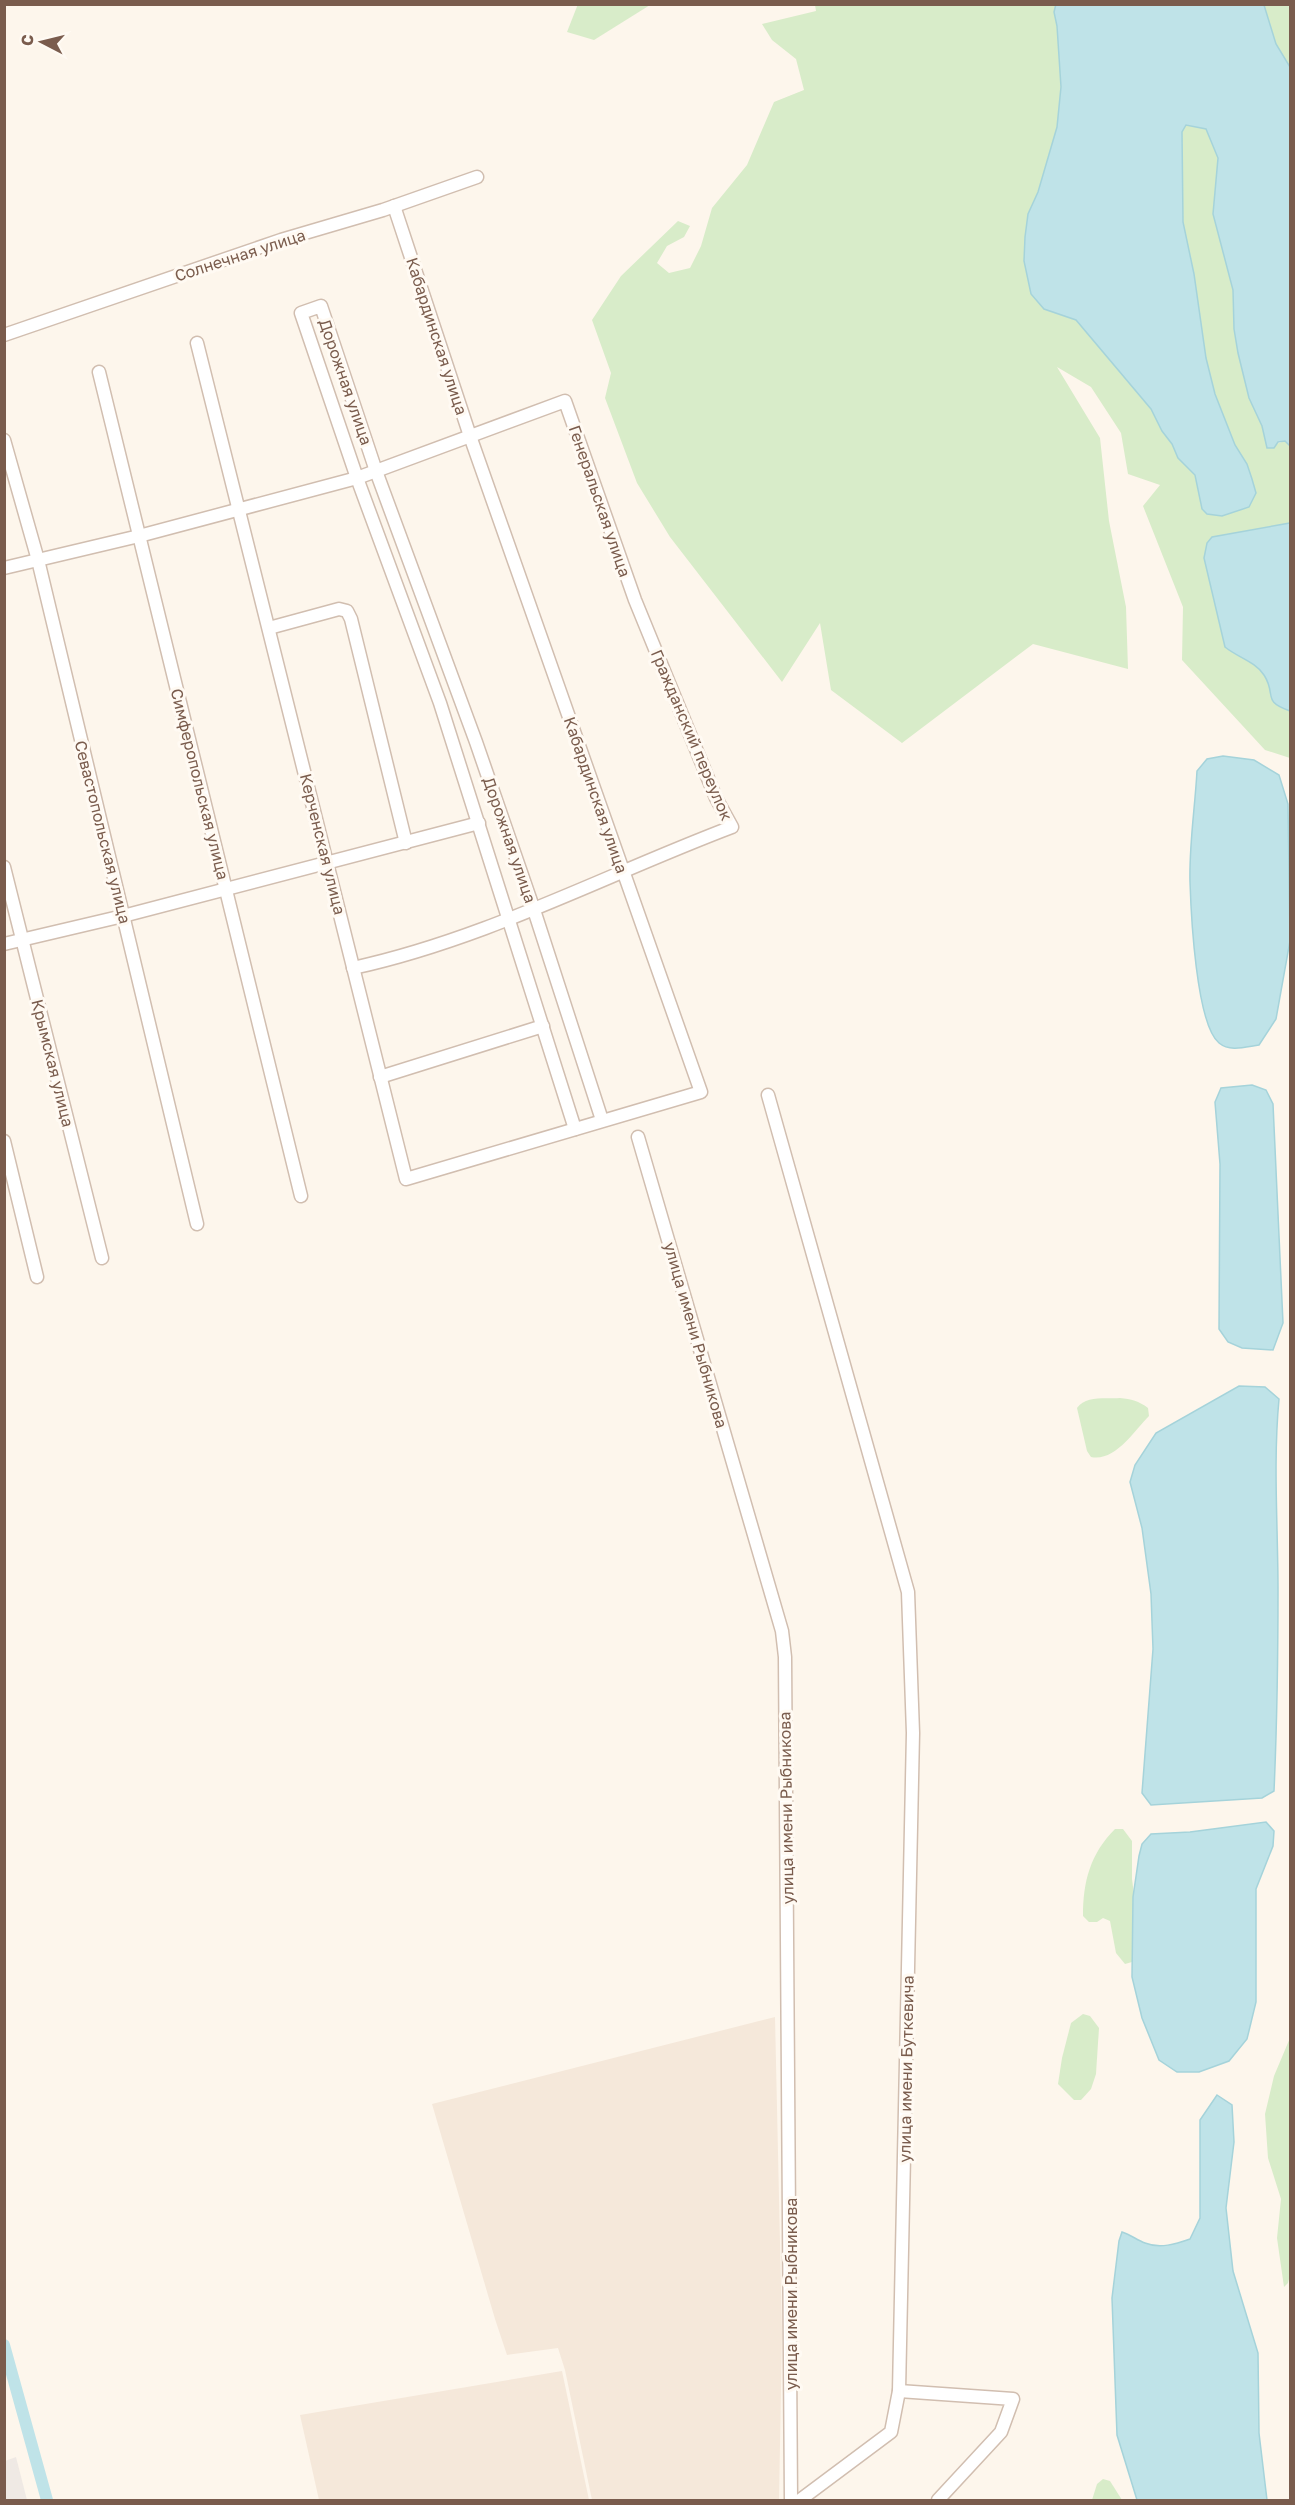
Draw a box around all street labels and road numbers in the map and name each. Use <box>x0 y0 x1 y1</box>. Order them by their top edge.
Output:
street label: Солнечная улица <box>172 224 308 286</box>
street label: Кабардинская улица <box>402 255 472 417</box>
street label: Дорожная улица <box>315 316 377 448</box>
street label: Генеральская улица <box>565 423 635 579</box>
street label: Гражданский переулок <box>647 647 737 823</box>
street label: Симферопольская улица <box>167 686 233 882</box>
street label: Кабардинская улица <box>560 714 632 876</box>
street label: Севастопольская улица <box>71 738 135 926</box>
street label: Керченская улица <box>296 771 350 917</box>
street label: Дорожная улица <box>479 774 541 906</box>
street label: Крымская улица <box>27 997 79 1129</box>
street label: улица имени Рыбникова <box>660 1240 732 1430</box>
street label: улица имени Рыбникова <box>774 1711 798 1905</box>
street label: улица имени Буткевича <box>894 1975 918 2163</box>
street label: улица имени Рыбникова <box>781 2198 801 2390</box>

